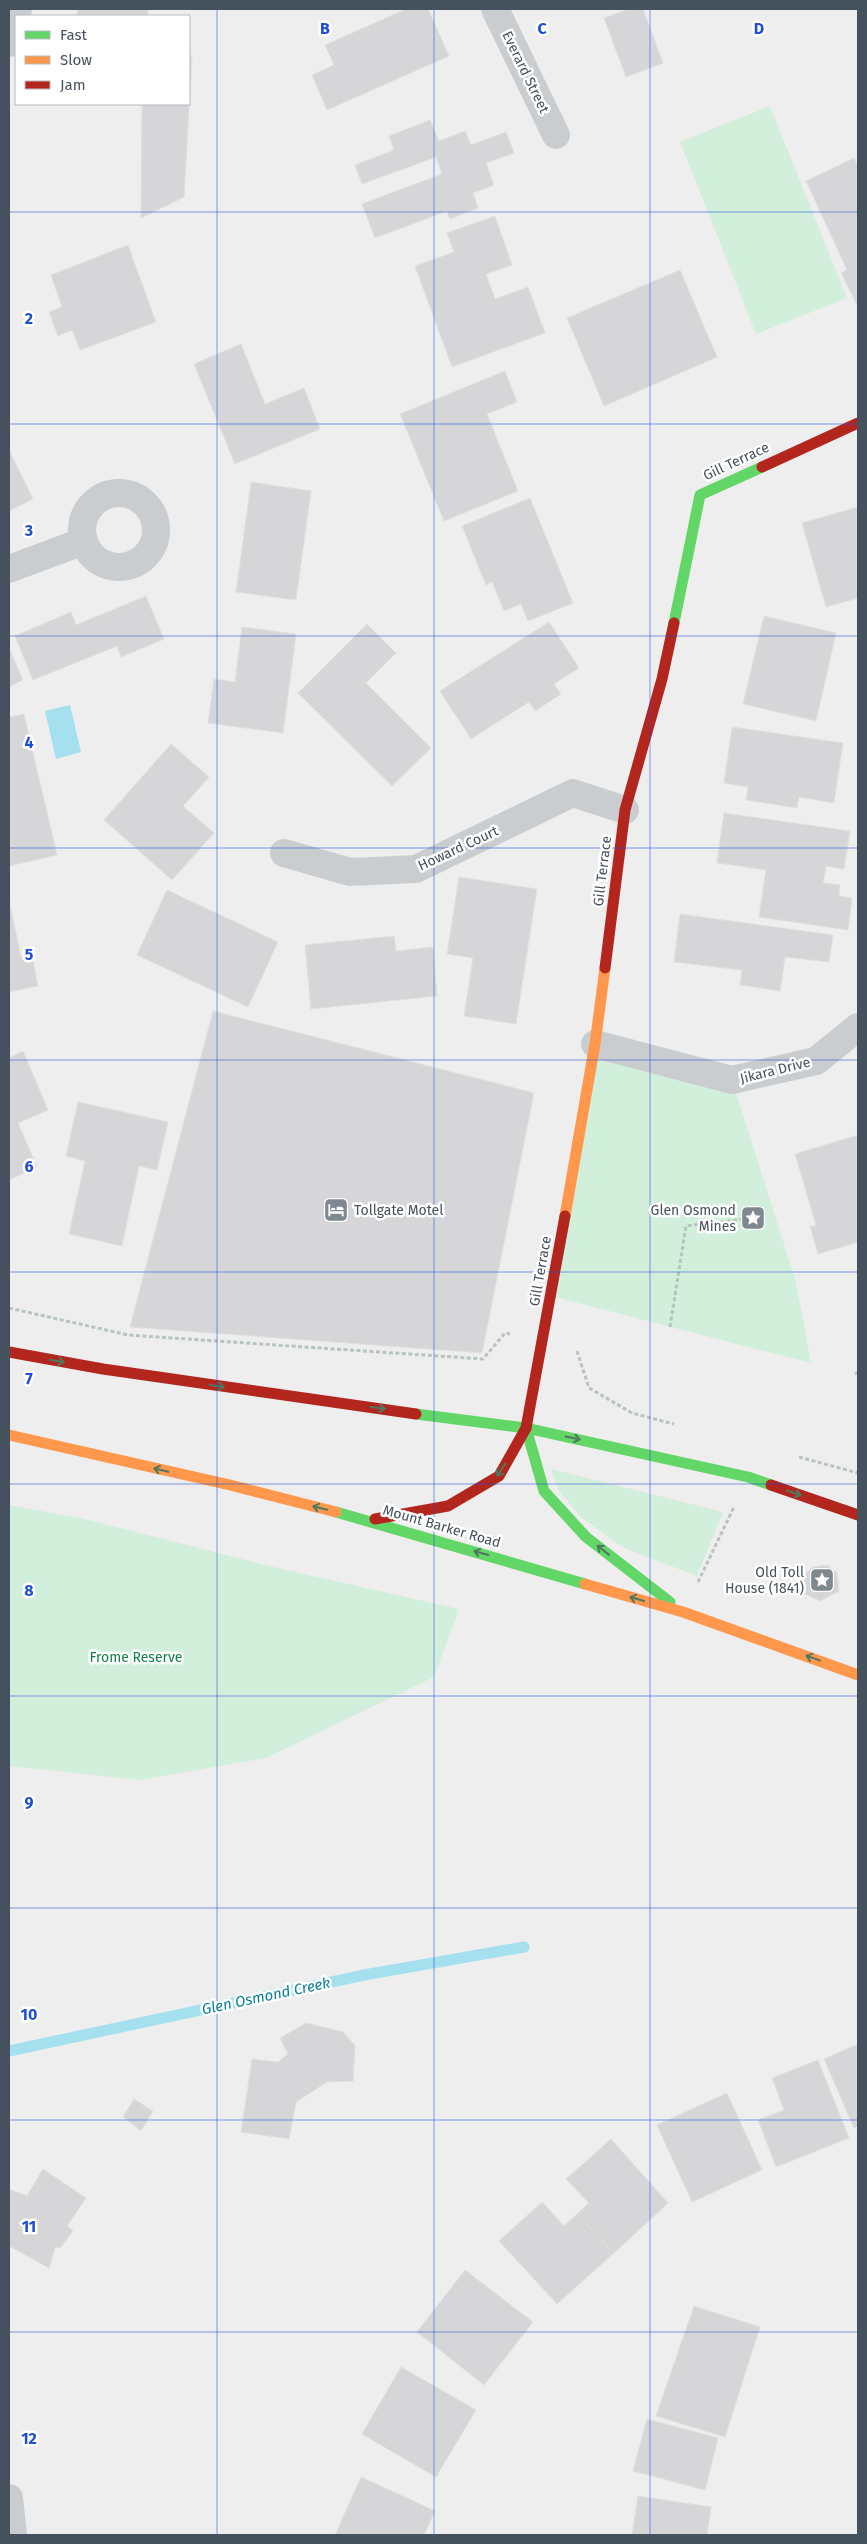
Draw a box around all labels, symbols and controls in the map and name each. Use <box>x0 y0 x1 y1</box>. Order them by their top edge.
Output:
legend <box>15 15 190 105</box>
text: B <box>320 19 330 38</box>
text: C <box>537 19 547 38</box>
text: D <box>754 19 764 38</box>
text: Fast <box>60 26 87 44</box>
street label: Everard Street <box>498 28 553 117</box>
text: Slow <box>60 51 92 69</box>
text: Jam <box>60 76 86 94</box>
text: 2 <box>25 309 33 328</box>
street label: Gill Terrace <box>701 439 772 484</box>
text: 3 <box>24 521 33 540</box>
text: 4 <box>24 733 34 752</box>
street label: Howard Court <box>415 822 502 874</box>
street label: Gill Terrace <box>590 835 615 907</box>
text: 5 <box>25 945 34 964</box>
street label: Jikara Drive <box>738 1054 812 1087</box>
text: 6 <box>24 1157 34 1176</box>
hotel icon: Tollgate Motel <box>323 1197 349 1223</box>
place label: Tollgate Motel <box>354 1202 443 1219</box>
place label: Glen Osmond Mines <box>651 1202 736 1235</box>
place icon: Glen Osmond Mines <box>740 1205 766 1231</box>
street label: Gill Terrace <box>526 1235 555 1307</box>
one-way arrow <box>48 1356 64 1366</box>
text: 7 <box>25 1369 33 1388</box>
one-way arrow <box>209 1381 225 1391</box>
one-way arrow <box>370 1404 386 1414</box>
one-way arrow <box>565 1434 581 1443</box>
one-way arrow <box>496 1463 506 1477</box>
one-way arrow <box>154 1465 170 1474</box>
one-way arrow <box>785 1489 801 1498</box>
street label: Mount Barker Road <box>381 1502 503 1551</box>
one-way arrow <box>313 1503 329 1512</box>
one-way arrow <box>597 1545 610 1556</box>
one-way arrow <box>473 1548 489 1558</box>
place label: Old Toll House (1841) <box>725 1564 804 1597</box>
place icon: Old Toll House (1841) <box>809 1567 835 1593</box>
text: 8 <box>24 1581 34 1600</box>
one-way arrow <box>629 1593 645 1603</box>
park label: Frome Reserve <box>90 1649 182 1666</box>
one-way arrow <box>805 1653 821 1662</box>
text: 9 <box>25 1793 34 1812</box>
water label: Glen Osmond Creek <box>200 1974 332 2018</box>
text: 10 <box>21 2005 37 2024</box>
text: 11 <box>22 2217 36 2236</box>
text: 12 <box>21 2429 37 2448</box>

